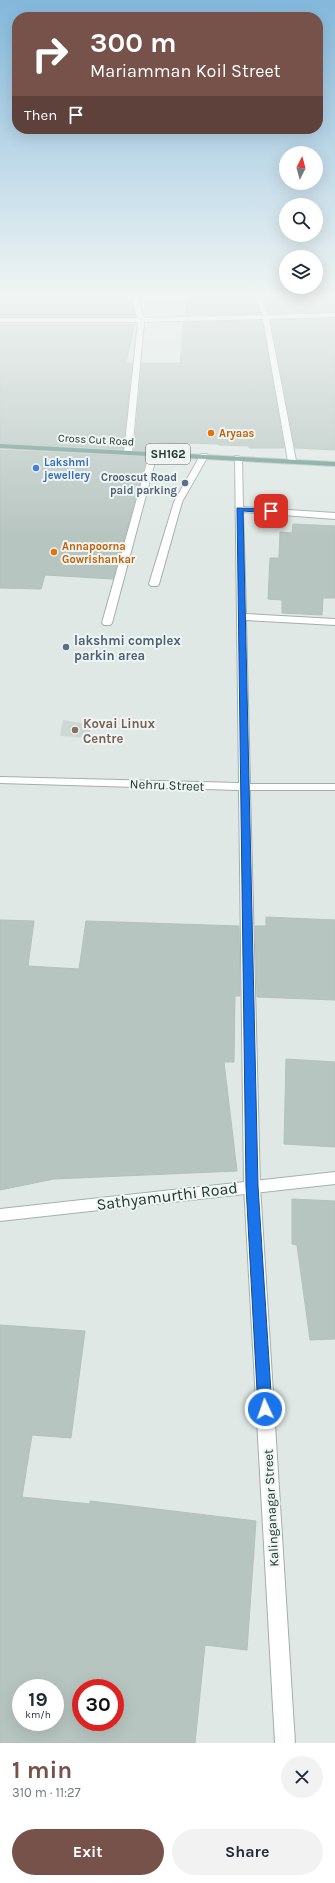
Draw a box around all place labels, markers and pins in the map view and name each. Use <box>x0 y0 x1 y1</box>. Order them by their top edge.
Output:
place label: Aryaas <box>219 427 255 440</box>
marker: Aryaas <box>206 428 216 438</box>
place label: Lakshmi jewellery <box>43 456 91 482</box>
marker: Lakshmi jewellery <box>31 463 41 473</box>
place label: Crooscut Road paid parking <box>101 471 178 497</box>
marker: Crooscut Road paid parking <box>180 478 190 488</box>
pin <box>254 494 288 528</box>
place label: Annapoorna Gowrishankar <box>62 540 136 566</box>
marker: Annapoorna Gowrishankar <box>49 547 59 557</box>
place label: lakshmi complex parkin area <box>74 633 181 663</box>
marker: lakshmi complex parkin area <box>61 642 71 652</box>
place label: Kovai Linux Centre <box>83 716 155 746</box>
marker: Kovai Linux Centre <box>70 725 80 735</box>

